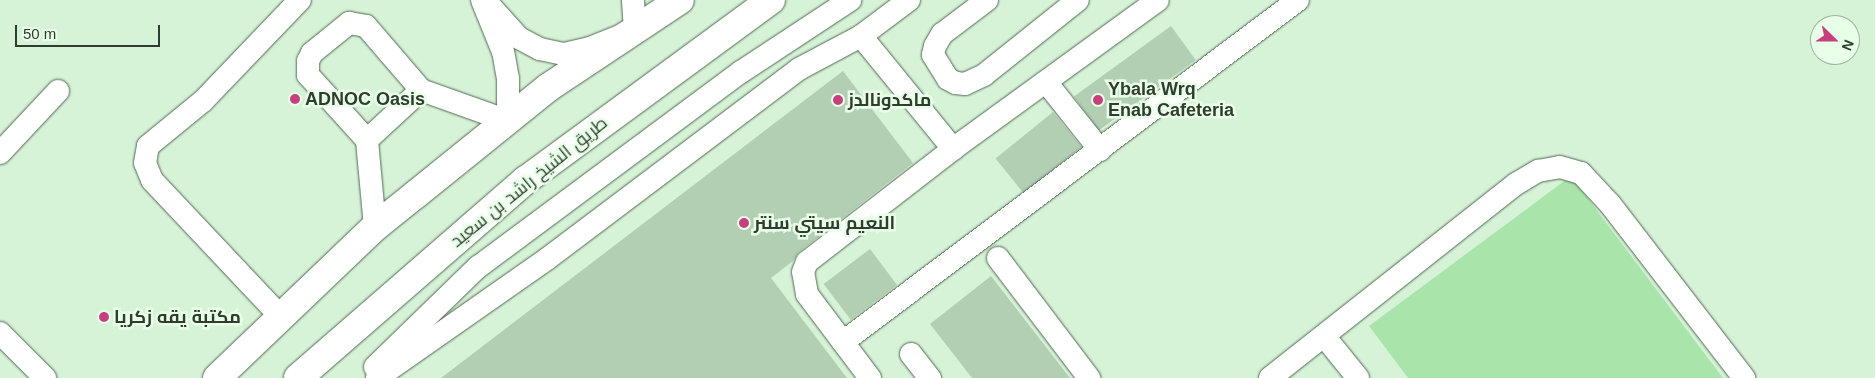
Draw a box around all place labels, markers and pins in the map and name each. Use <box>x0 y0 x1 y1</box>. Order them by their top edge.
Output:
place label: Ybala Wrq Enab Cafeteria <box>1108 79 1234 122</box>
place label: ADNOC Oasis <box>305 88 425 110</box>
place label: ماكدونالدز <box>848 89 931 111</box>
marker: ADNOC Oasis <box>289 93 301 105</box>
marker: ماكدونالدز <box>832 94 844 106</box>
marker: Ybala Wrq Enab Cafeteria <box>1092 94 1104 106</box>
place label: النعيم سيتي سنتر <box>754 212 895 234</box>
marker: النعيم سيتي سنتر <box>738 217 750 229</box>
place label: مكتبة يقه زكريا <box>114 306 241 328</box>
marker: مكتبة يقه زكريا <box>98 311 110 323</box>

